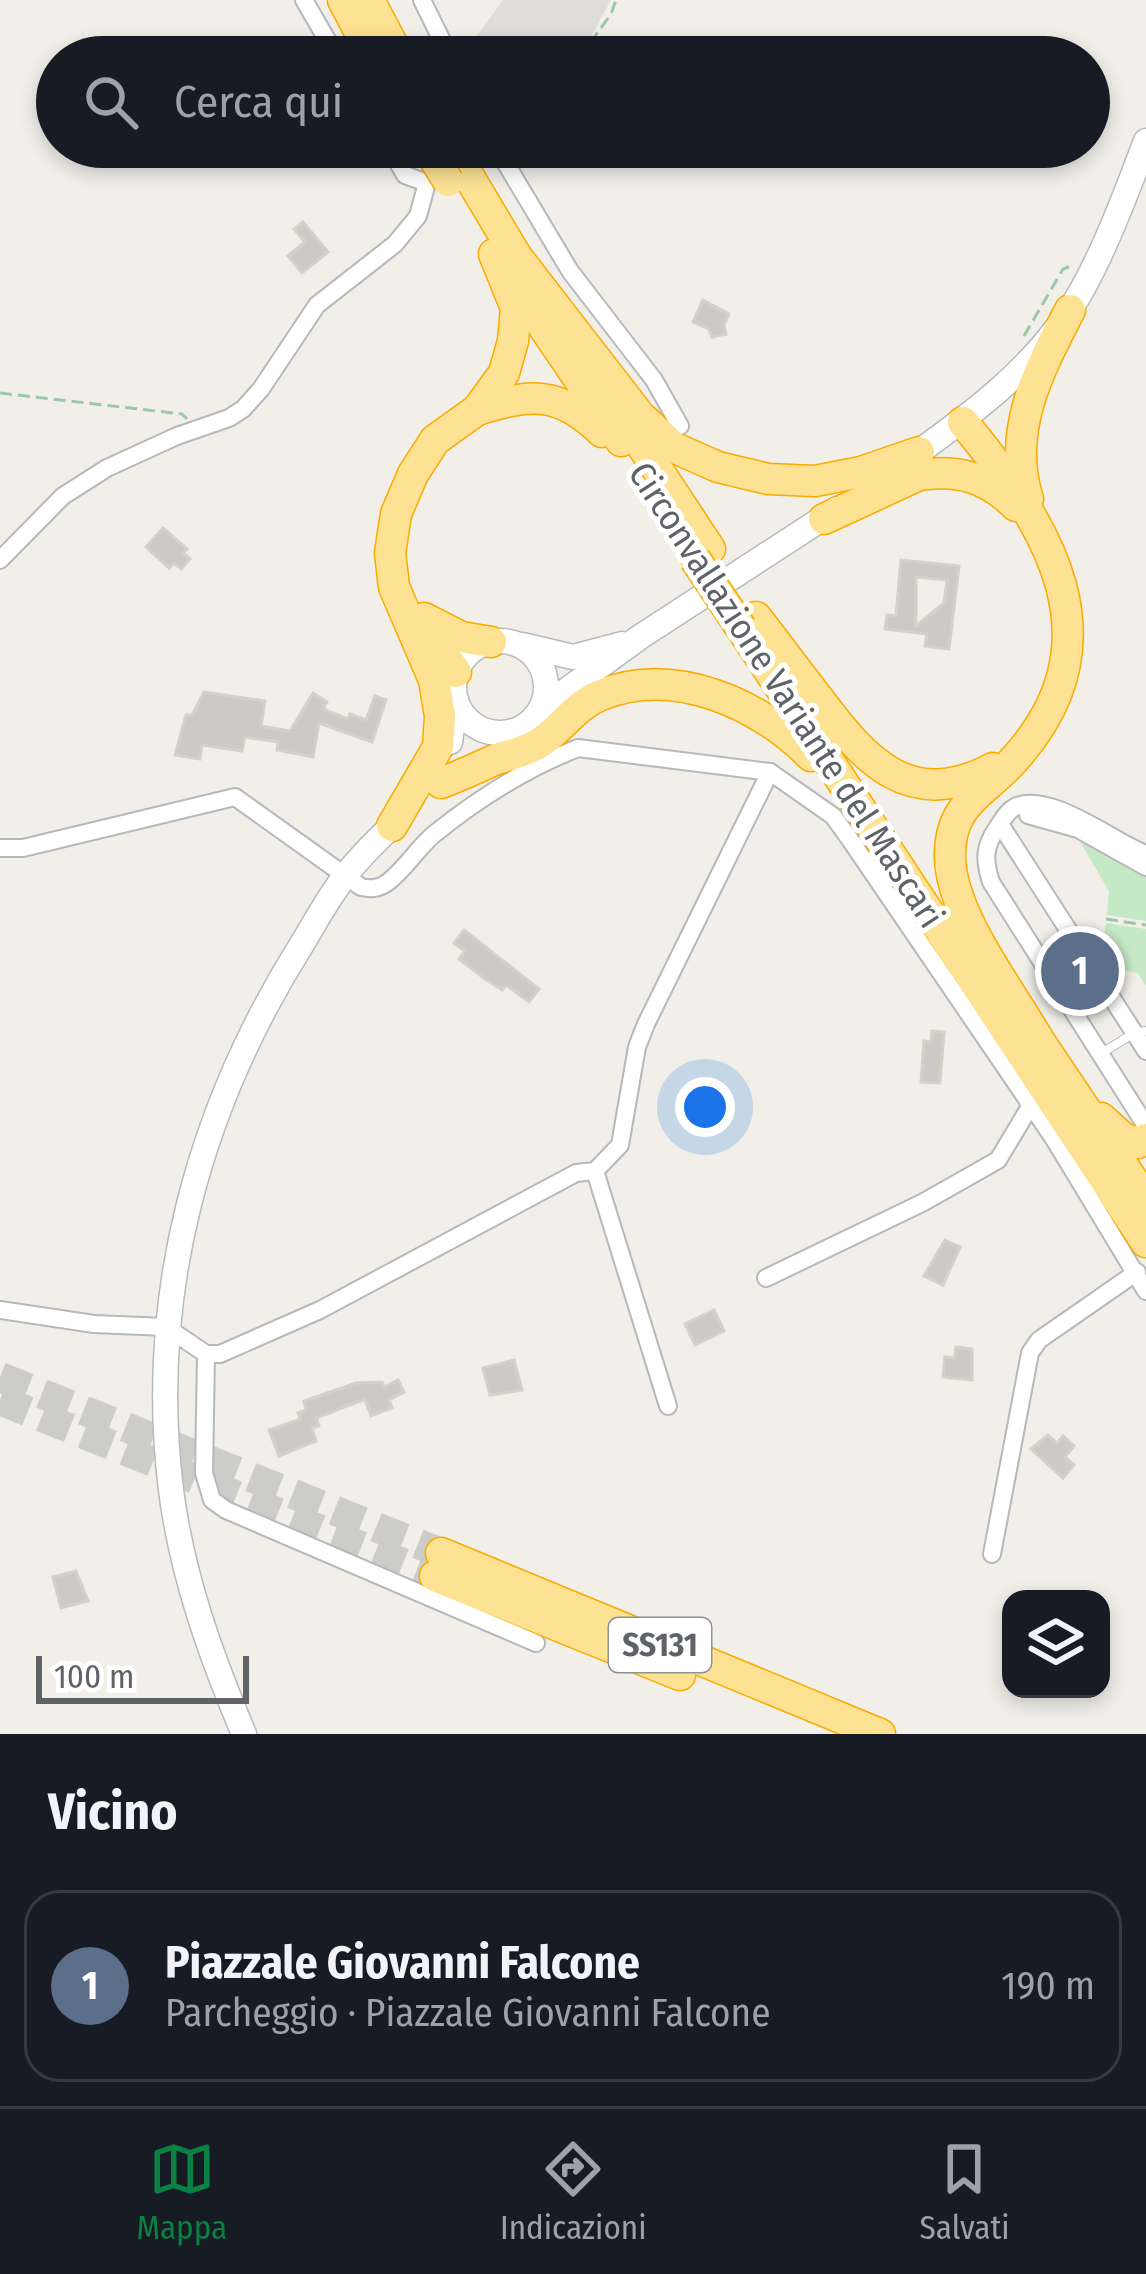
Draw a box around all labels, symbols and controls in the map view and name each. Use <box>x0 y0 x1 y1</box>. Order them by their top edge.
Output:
search box <box>36 36 1110 168</box>
icon: search <box>78 69 144 135</box>
text: Cerca qui <box>174 75 343 129</box>
street label: Circonvallazione Variante del Mascari <box>619 454 953 936</box>
pin: 1 <box>1041 926 1119 1016</box>
your location <box>675 1077 735 1137</box>
map controls <box>1002 1590 1110 1698</box>
button: layers <box>1002 1590 1110 1698</box>
road number: SS131 <box>609 1618 711 1672</box>
scale bar <box>36 1650 249 1703</box>
text: 100 m <box>54 1657 134 1697</box>
text: Vicino <box>48 1781 177 1843</box>
text: Piazzale Giovanni Falcone <box>165 1936 640 1990</box>
text: 1 <box>82 1963 98 2009</box>
text: 190 m <box>1001 1963 1095 2009</box>
text: Parcheggio · Piazzale Giovanni Falcone <box>165 1990 770 2036</box>
tab: Mappa <box>136 2136 227 2248</box>
tab: Indicazioni <box>500 2136 646 2248</box>
tab: Salvati <box>919 2136 1010 2248</box>

